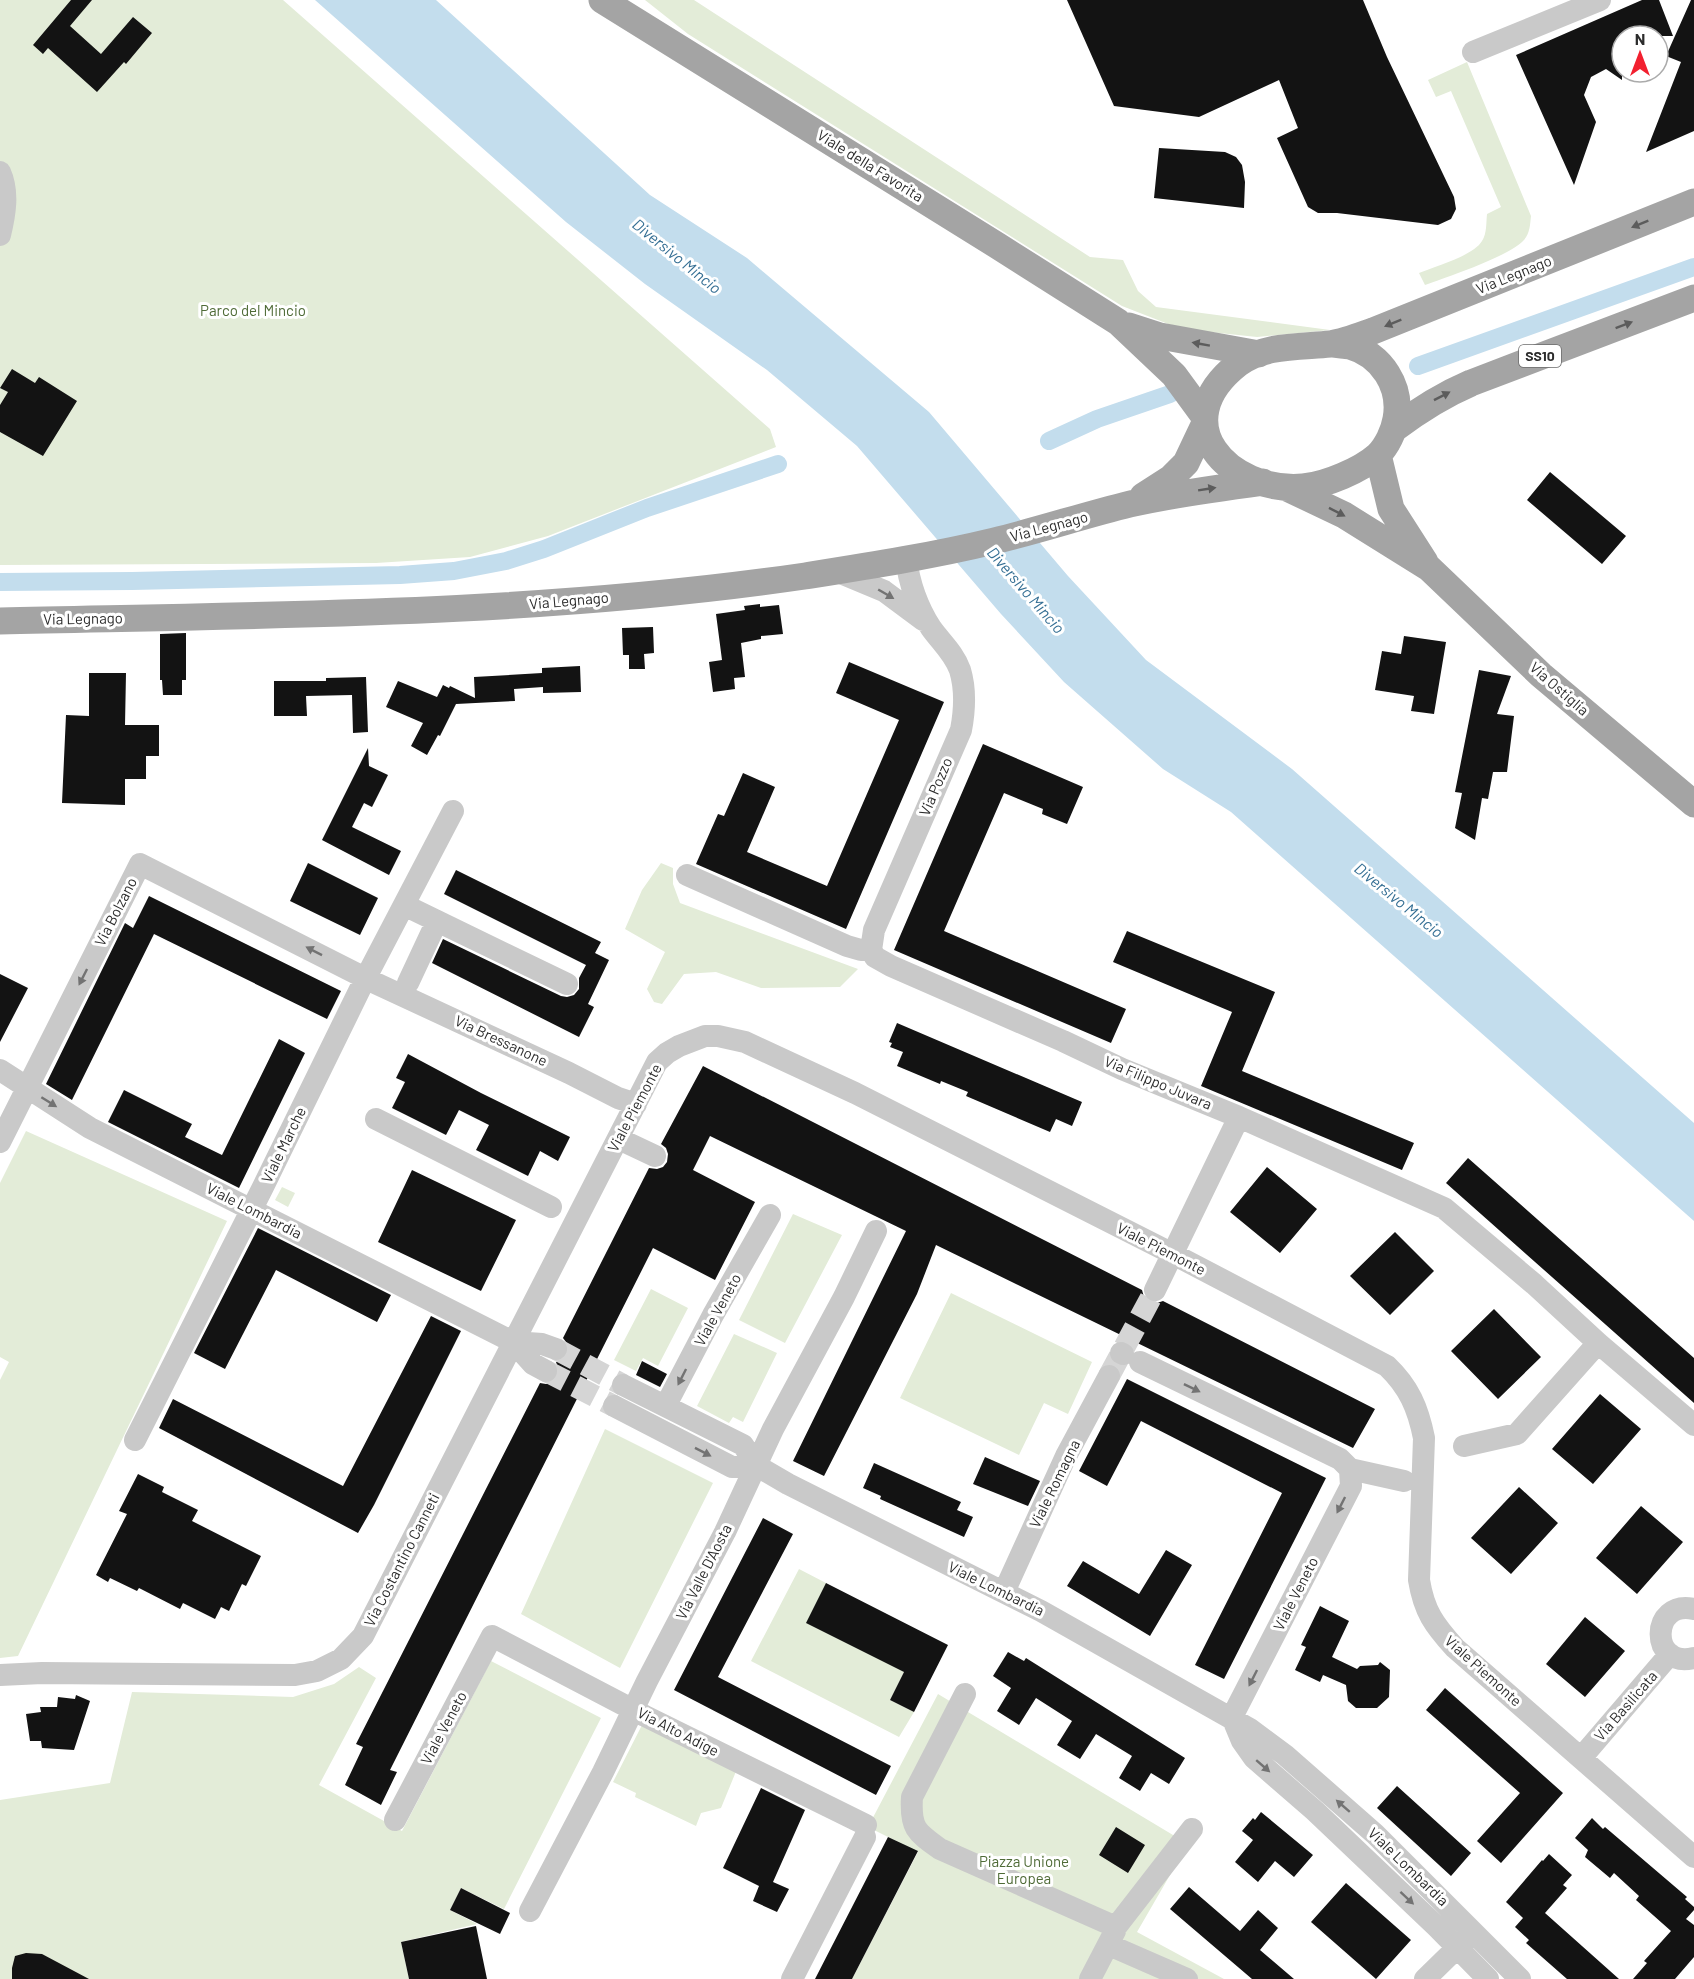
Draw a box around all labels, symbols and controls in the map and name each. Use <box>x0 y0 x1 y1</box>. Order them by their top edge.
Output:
north arrow <box>1610 24 1670 84</box>
text: N <box>1635 29 1645 48</box>
street label: Viale della Favorita <box>814 125 927 205</box>
water label: Diversivo Mincio <box>629 214 725 297</box>
one-way arrow <box>1630 219 1648 229</box>
street label: Via Legnago <box>1473 251 1554 297</box>
park label: Parco del Mincio <box>200 301 306 319</box>
one-way arrow <box>1384 319 1402 328</box>
one-way arrow <box>1615 319 1633 329</box>
one-way arrow <box>1192 339 1211 348</box>
road number: SS10 <box>1519 345 1561 367</box>
one-way arrow <box>1434 391 1451 401</box>
one-way arrow <box>1198 485 1217 494</box>
one-way arrow <box>1328 506 1346 516</box>
street label: Via Legnago <box>1008 507 1090 545</box>
water label: Diversivo Mincio <box>984 543 1069 637</box>
street label: Via Legnago <box>528 588 609 612</box>
one-way arrow <box>878 588 894 599</box>
street label: Via Legnago <box>43 608 123 628</box>
street label: Via Ostiglia <box>1527 658 1593 719</box>
street label: Via Pozzo <box>915 755 955 818</box>
water label: Diversivo Mincio <box>1351 858 1447 941</box>
street label: Via Bolzano <box>90 874 140 949</box>
one-way arrow <box>305 947 322 956</box>
one-way arrow <box>78 969 87 986</box>
street label: Via Bressanone <box>452 1011 551 1069</box>
street label: Via Filippo Juvara <box>1102 1051 1215 1113</box>
street label: Viale Piemonte <box>603 1060 665 1155</box>
one-way arrow <box>41 1096 57 1107</box>
street label: Viale Marche <box>257 1104 309 1186</box>
street label: Viale Lombardia <box>204 1178 305 1242</box>
street label: Viale Piemonte <box>1114 1218 1209 1278</box>
street label: Viale Veneto <box>690 1270 744 1349</box>
one-way arrow <box>677 1369 687 1386</box>
one-way arrow <box>1184 1383 1201 1392</box>
street label: Viale Romagna <box>1025 1437 1083 1531</box>
one-way arrow <box>695 1447 712 1457</box>
street label: Via Costantino Canneti <box>360 1490 443 1629</box>
one-way arrow <box>1336 1496 1346 1513</box>
street label: Via Valle D'Aosta <box>671 1521 735 1622</box>
street label: Viale Veneto <box>1269 1554 1321 1633</box>
street label: Viale Lombardia <box>945 1557 1047 1619</box>
street label: Viale Piemonte <box>1442 1631 1526 1709</box>
street label: Via Basilicata <box>1590 1667 1661 1744</box>
one-way arrow <box>1248 1670 1257 1687</box>
street label: Viale Veneto <box>416 1688 470 1767</box>
street label: Via Alto Adige <box>635 1703 722 1759</box>
one-way arrow <box>1255 1759 1270 1772</box>
one-way arrow <box>1336 1800 1351 1813</box>
street label: Viale Lombardia <box>1365 1823 1453 1909</box>
park label: Piazza Unione Europea <box>979 1852 1069 1887</box>
one-way arrow <box>1399 1891 1414 1905</box>

